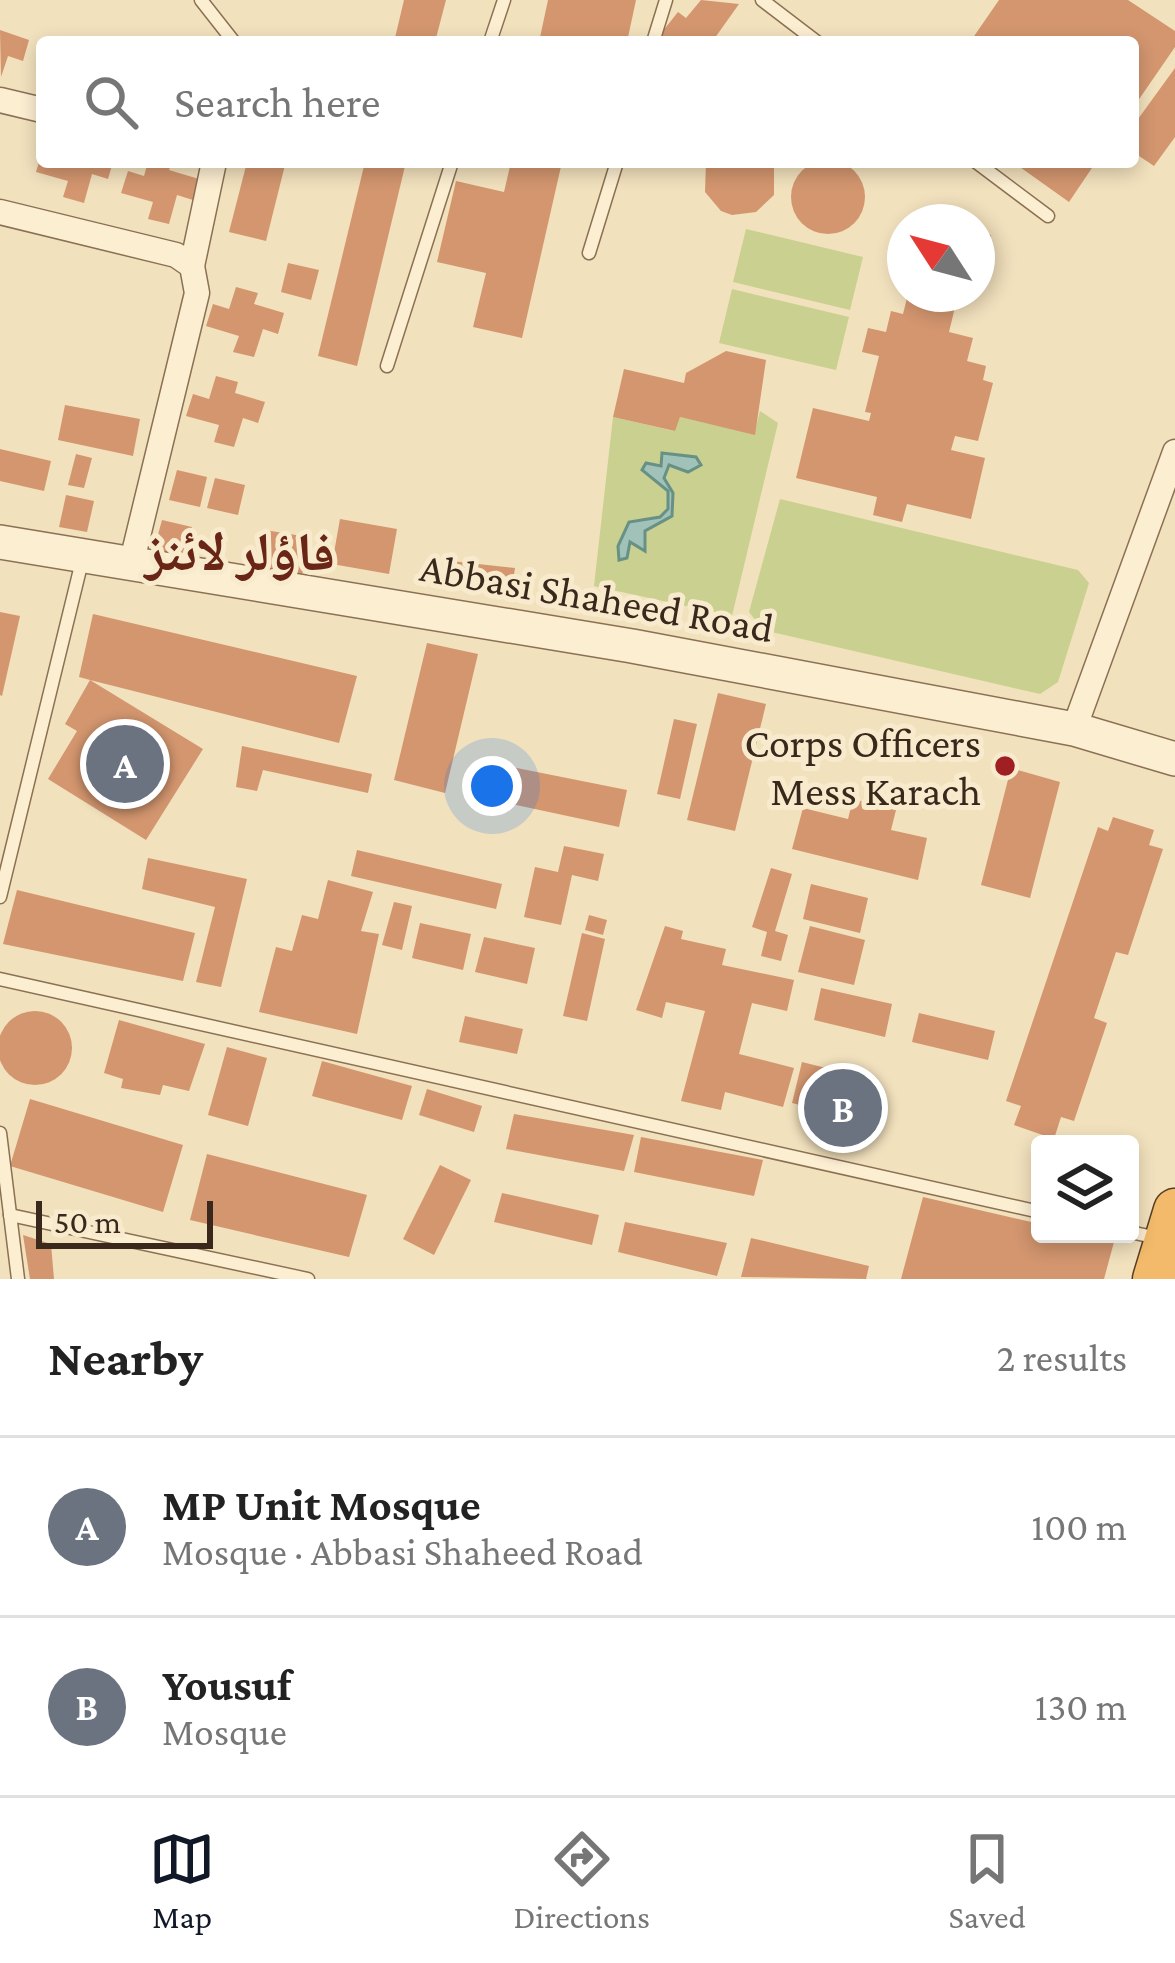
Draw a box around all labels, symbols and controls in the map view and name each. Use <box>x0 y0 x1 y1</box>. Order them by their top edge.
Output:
search box <box>36 36 1139 168</box>
icon: search <box>78 69 144 135</box>
text: Search here <box>174 77 381 127</box>
north arrow <box>887 204 995 312</box>
district label: فاؤلر لائنز <box>143 522 335 582</box>
street label: Abbasi Shaheed Road <box>417 543 777 651</box>
pin: A <box>86 719 164 809</box>
place label: Corps Officers Mess Karach <box>744 719 981 814</box>
marker: Corps Officers Mess Karach <box>992 753 1018 779</box>
your location <box>462 756 522 816</box>
pin: B <box>804 1063 882 1153</box>
map controls <box>1031 1135 1139 1243</box>
button: layers <box>1031 1135 1139 1243</box>
scale bar <box>36 1195 213 1248</box>
text: 50 m <box>54 1203 121 1240</box>
text: Nearby <box>48 1329 203 1386</box>
text: 2 results <box>997 1336 1127 1379</box>
text: MP Unit Mosque <box>162 1480 481 1530</box>
text: A <box>75 1505 99 1548</box>
text: 100 m <box>1031 1505 1127 1548</box>
text: Mosque · Abbasi Shaheed Road <box>162 1530 643 1573</box>
text: Yousuf <box>162 1660 292 1710</box>
text: B <box>76 1685 98 1728</box>
text: 130 m <box>1035 1685 1127 1728</box>
text: Mosque <box>162 1710 287 1753</box>
tab: Map <box>149 1826 215 1935</box>
tab: Directions <box>514 1826 650 1935</box>
tab: Saved <box>948 1826 1026 1935</box>

